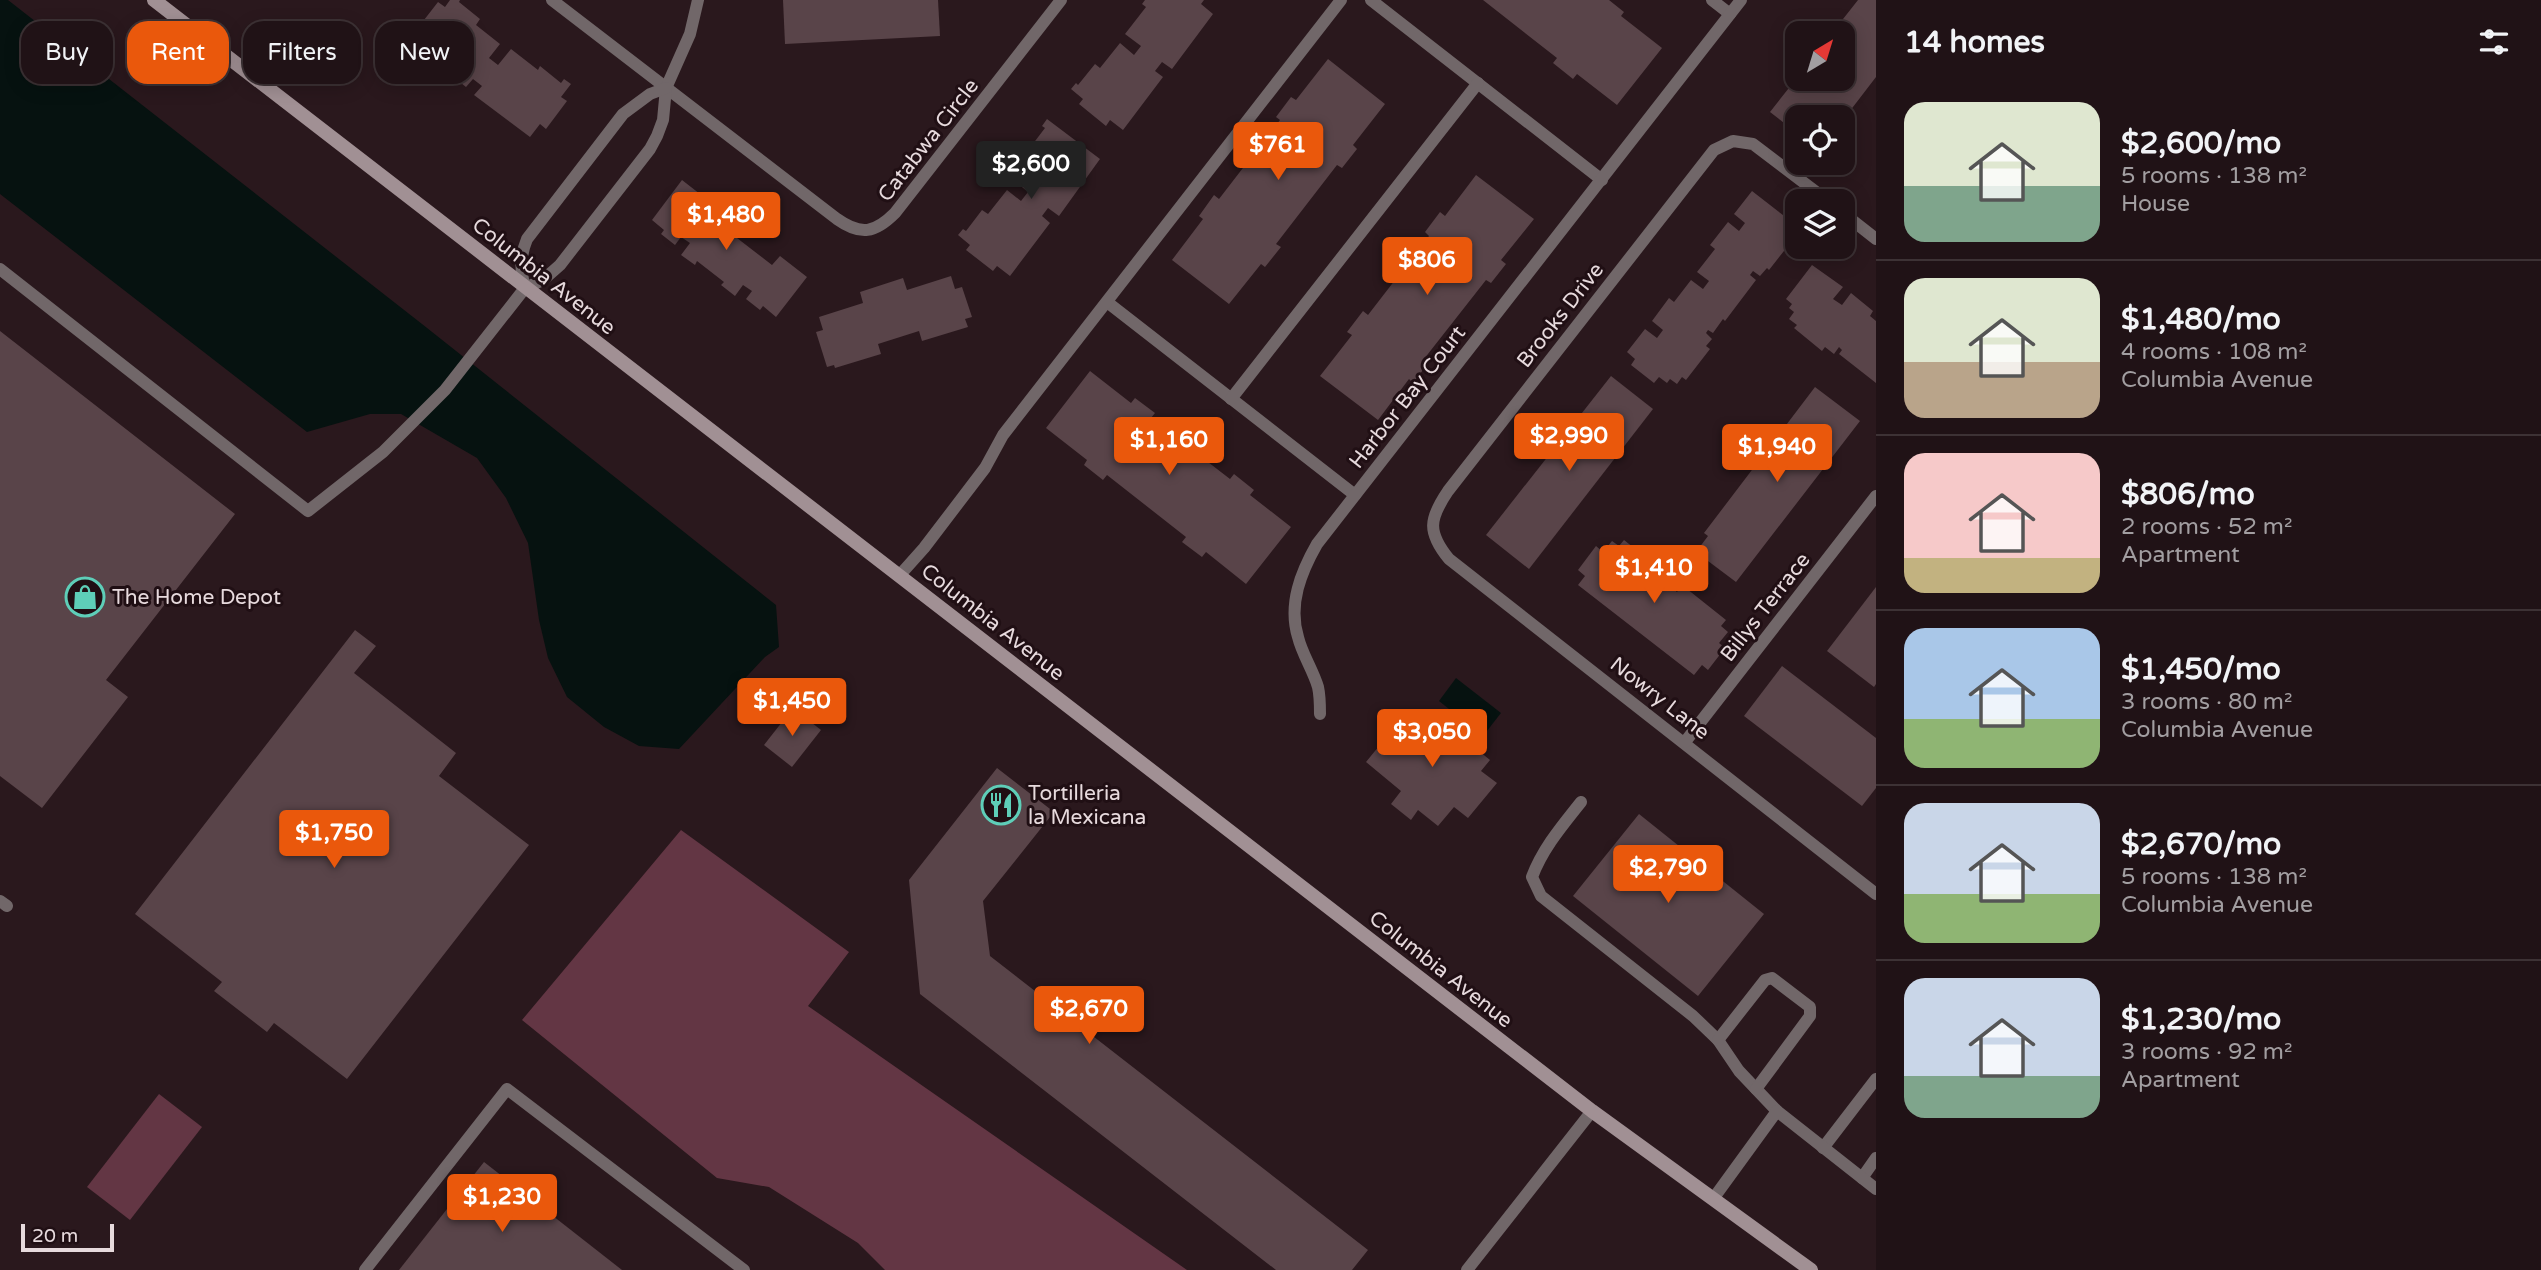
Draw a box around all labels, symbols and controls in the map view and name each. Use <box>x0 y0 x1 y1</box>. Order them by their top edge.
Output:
chip: Buy <box>21 21 113 84</box>
chip: Rent <box>127 21 229 84</box>
chip: Filters <box>243 21 361 84</box>
chip: New <box>375 21 474 84</box>
north arrow <box>1785 21 1855 91</box>
map controls <box>1785 21 1855 259</box>
icon: filters <box>2475 23 2513 61</box>
text: 14 homes <box>1904 24 2045 61</box>
street label: Catabwa Circle <box>873 74 984 207</box>
button: locate <box>1785 105 1855 175</box>
pin: $761 <box>1237 122 1319 182</box>
text: $2,600/mo <box>2121 125 2281 162</box>
icon: home <box>1960 130 2044 214</box>
text: $761 <box>1249 131 1307 159</box>
pin: $2,600 <box>974 142 1088 201</box>
text: $2,600 <box>992 150 1070 178</box>
text: 5 rooms · 138 m² <box>2121 162 2307 190</box>
button: layers <box>1785 189 1855 259</box>
text: House <box>2121 190 2190 218</box>
pin: $1,480 <box>669 192 783 252</box>
text: $1,480 <box>687 201 765 229</box>
street label: Columbia Avenue <box>467 213 621 340</box>
pin: $806 <box>1386 238 1468 297</box>
text: $806 <box>1398 246 1456 274</box>
street label: Brooks Drive <box>1512 258 1609 373</box>
text: $1,480/mo <box>2121 301 2281 338</box>
icon: home <box>1960 306 2044 390</box>
street label: Harbor Bay Court <box>1344 321 1471 474</box>
text: 4 rooms · 108 m² <box>2121 338 2307 366</box>
text: Columbia Avenue <box>2121 366 2313 394</box>
pin: $2,990 <box>1512 414 1626 473</box>
pin: $1,160 <box>1112 418 1226 477</box>
text: $2,990 <box>1530 422 1608 450</box>
pin: $1,940 <box>1720 424 1834 484</box>
text: $1,160 <box>1130 426 1208 454</box>
text: $1,940 <box>1738 433 1816 461</box>
text: $806/mo <box>2121 476 2255 513</box>
icon: home <box>1960 481 2044 565</box>
text: 2 rooms · 52 m² <box>2121 513 2292 541</box>
text: Apartment <box>2121 541 2240 569</box>
pin: $1,410 <box>1597 546 1711 605</box>
street label: Billys Terrace <box>1715 548 1816 667</box>
text: $1,410 <box>1615 554 1693 582</box>
street label: Columbia Avenue <box>916 559 1070 686</box>
shop icon: The Home Depot <box>64 576 106 618</box>
place label: The Home Depot <box>112 585 281 610</box>
text: $1,450/mo <box>2121 651 2281 688</box>
street label: Nowry Lane <box>1605 652 1714 745</box>
icon: home <box>1960 656 2044 740</box>
pin: $1,450 <box>735 678 849 738</box>
text: $1,450 <box>753 687 831 715</box>
text: 3 rooms · 80 m² <box>2121 688 2292 716</box>
pin: $3,050 <box>1375 710 1489 769</box>
text: Columbia Avenue <box>2121 716 2313 744</box>
text: $3,050 <box>1393 718 1471 746</box>
place label: Tortilleria la Mexicana <box>1028 781 1146 830</box>
restaurant icon: Tortilleria la Mexicana <box>980 784 1022 826</box>
pin: $1,750 <box>277 810 391 870</box>
text: $1,750 <box>295 819 373 847</box>
text: $2,670/mo <box>2121 826 2281 863</box>
icon: home <box>1960 831 2044 915</box>
pin: $2,790 <box>1611 846 1725 905</box>
text: $2,790 <box>1629 854 1707 882</box>
text: 5 rooms · 138 m² <box>2121 863 2307 891</box>
text: Columbia Avenue <box>2121 891 2313 919</box>
street label: Columbia Avenue <box>1364 906 1518 1033</box>
pin: $2,670 <box>1032 986 1146 1046</box>
text: $2,670 <box>1050 995 1128 1023</box>
text: $1,230/mo <box>2121 1001 2281 1038</box>
icon: home <box>1960 1006 2044 1090</box>
text: 3 rooms · 92 m² <box>2121 1038 2292 1066</box>
text: Apartment <box>2121 1066 2240 1094</box>
pin: $1,230 <box>445 1174 559 1234</box>
text: $1,230 <box>463 1183 541 1211</box>
scale bar <box>21 1221 114 1253</box>
text: 20 m <box>32 1225 78 1247</box>

